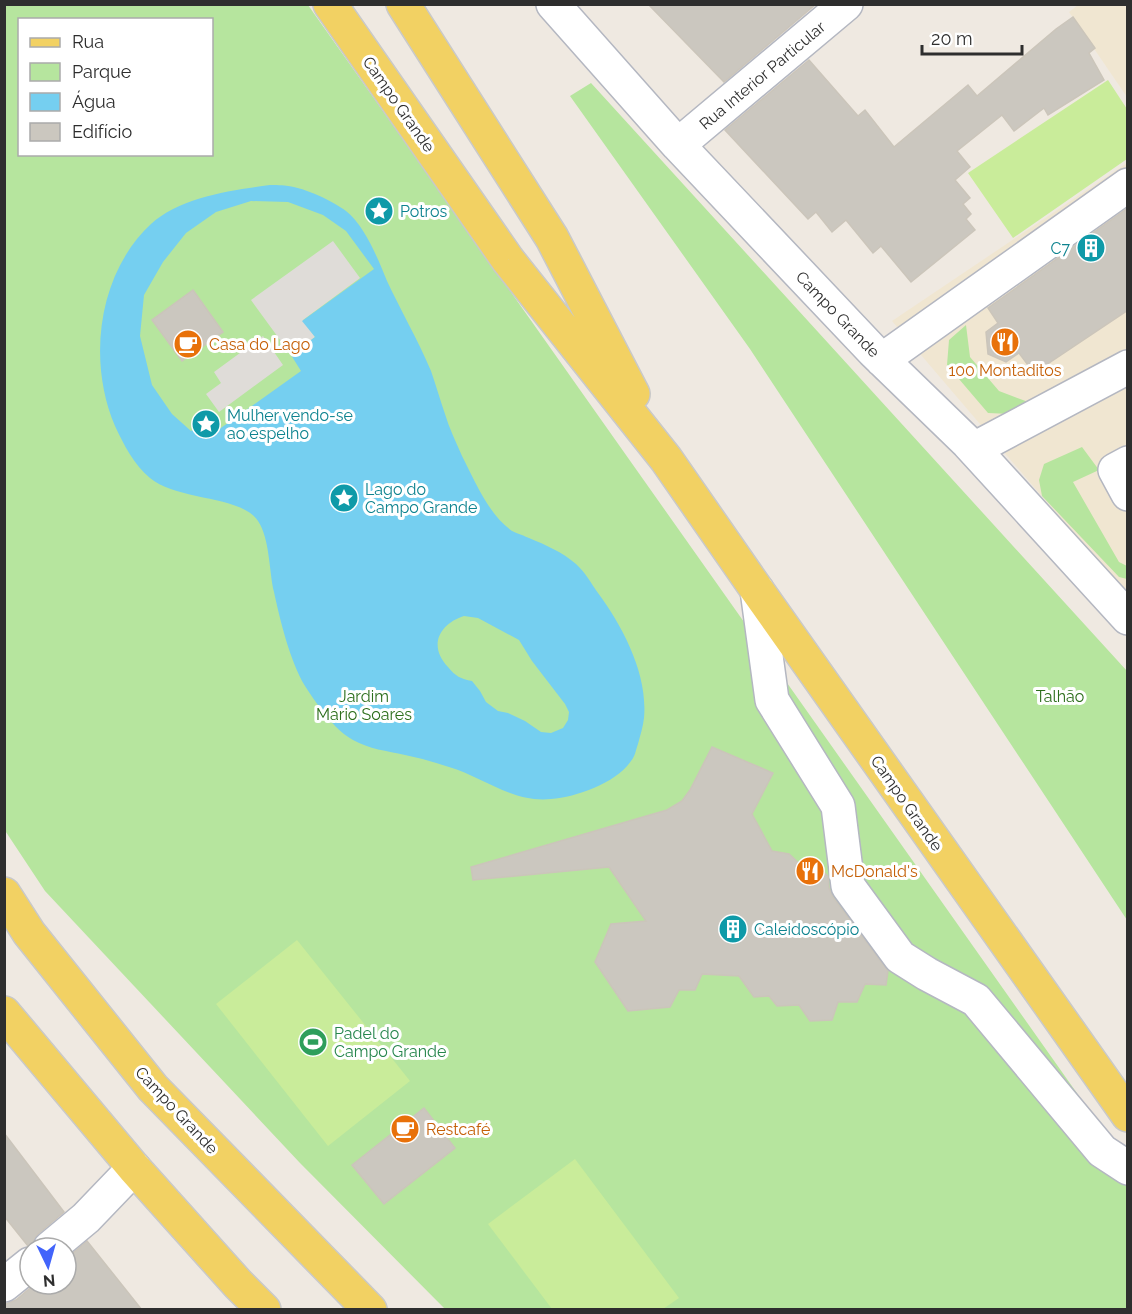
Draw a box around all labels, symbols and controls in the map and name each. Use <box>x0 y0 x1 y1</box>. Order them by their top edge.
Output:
street label: Rua Interior Particular <box>696 17 829 134</box>
legend <box>18 18 213 156</box>
scale bar <box>922 18 1022 56</box>
text: 20 m <box>931 28 973 49</box>
text: Rua <box>72 31 104 52</box>
street label: Campo Grande <box>359 53 439 156</box>
text: Parque <box>72 61 132 82</box>
text: Água <box>72 90 116 112</box>
text: Edifício <box>72 121 132 142</box>
place icon: Potros <box>363 195 395 227</box>
place label: Potros <box>400 202 447 221</box>
building icon: C7 <box>1075 232 1107 264</box>
place label: C7 <box>1050 239 1070 258</box>
street label: Campo Grande <box>792 267 883 361</box>
restaurant icon: 100 Montaditos <box>989 326 1021 358</box>
cafe icon: Casa do Lago <box>172 328 204 360</box>
place label: Casa do Lago <box>209 335 310 354</box>
place label: 100 Montaditos <box>948 361 1062 380</box>
place label: Mulher vendo-se ao espelho <box>227 406 353 443</box>
place icon: Mulher vendo-se ao espelho <box>190 408 222 440</box>
place label: Lago do Campo Grande <box>365 480 477 517</box>
place icon: Lago do Campo Grande <box>328 482 360 514</box>
park label: Jardim Mário Soares <box>316 687 412 724</box>
park label: Talhão <box>1036 687 1084 706</box>
street label: Campo Grande <box>867 752 947 855</box>
restaurant icon: McDonald's <box>794 855 826 887</box>
place label: McDonald's <box>831 862 918 881</box>
building icon: Caleidoscópio <box>717 913 749 945</box>
place label: Caleidoscópio <box>754 920 859 939</box>
place label: Padel do Campo Grande <box>334 1024 446 1061</box>
sports icon: Padel do Campo Grande <box>297 1026 329 1058</box>
street label: Campo Grande <box>131 1063 222 1158</box>
cafe icon: Restcafé <box>389 1113 421 1145</box>
place label: Restcafé <box>426 1120 490 1139</box>
north arrow <box>18 1236 78 1296</box>
text: N <box>42 1270 56 1290</box>

